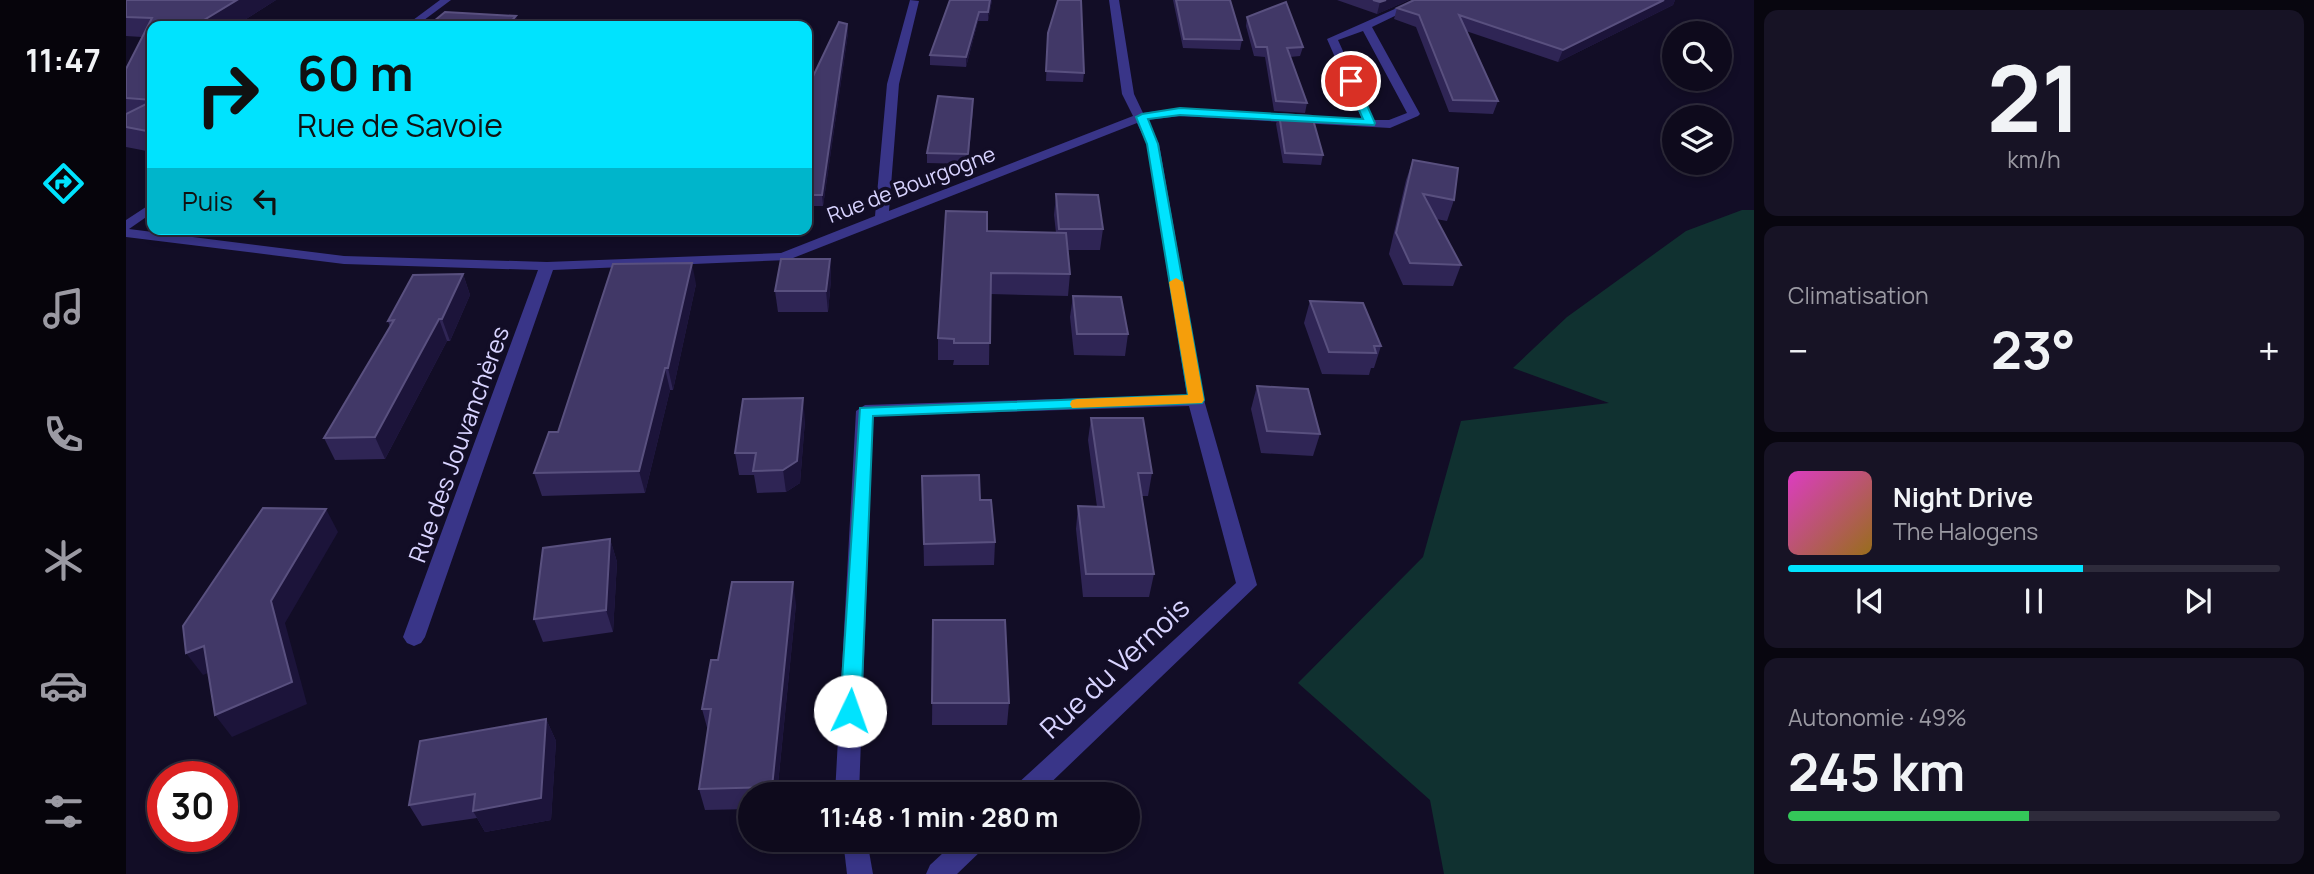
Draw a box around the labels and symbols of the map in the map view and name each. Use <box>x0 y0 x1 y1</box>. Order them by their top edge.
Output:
pin <box>1321 51 1381 111</box>
street label: Rue de Bourgogne <box>823 139 999 229</box>
street label: Rue des Jouvanchères <box>400 321 516 567</box>
street label: Rue du Vernois <box>1031 588 1197 746</box>
position arrow <box>813 674 887 748</box>
speed limit sign: 30 <box>147 761 238 852</box>

